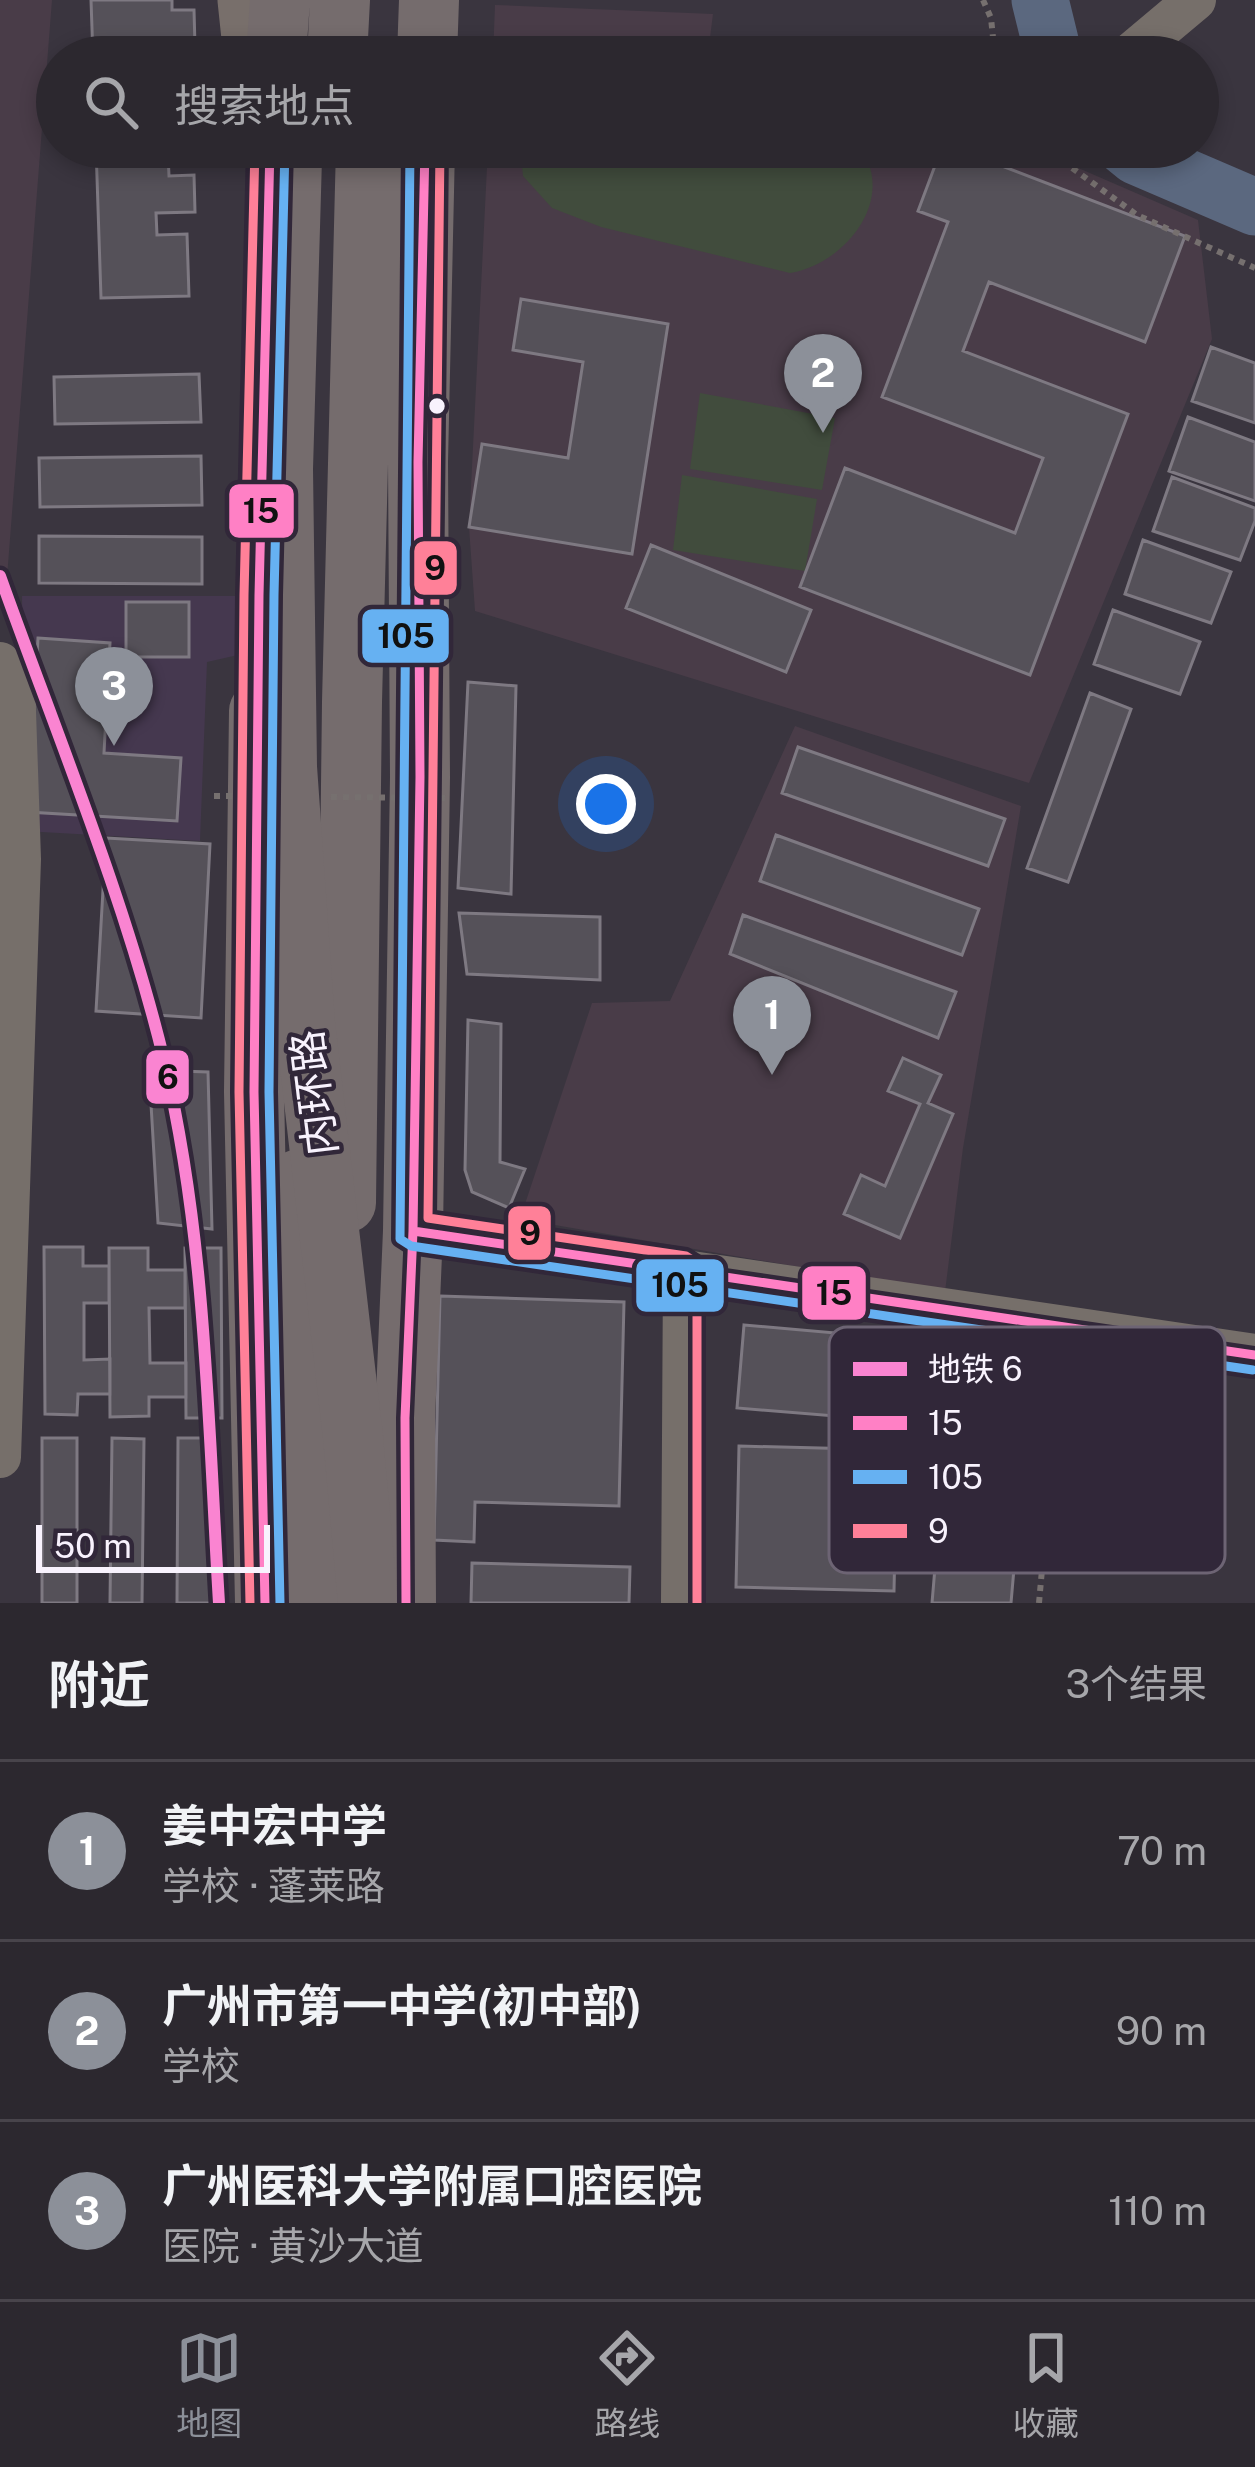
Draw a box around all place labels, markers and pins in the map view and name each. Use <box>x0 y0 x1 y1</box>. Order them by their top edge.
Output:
pin: 2 <box>784 334 862 433</box>
unlabelled marker <box>426 395 448 417</box>
pin: 3 <box>75 647 153 746</box>
pin: 1 <box>733 976 811 1075</box>

